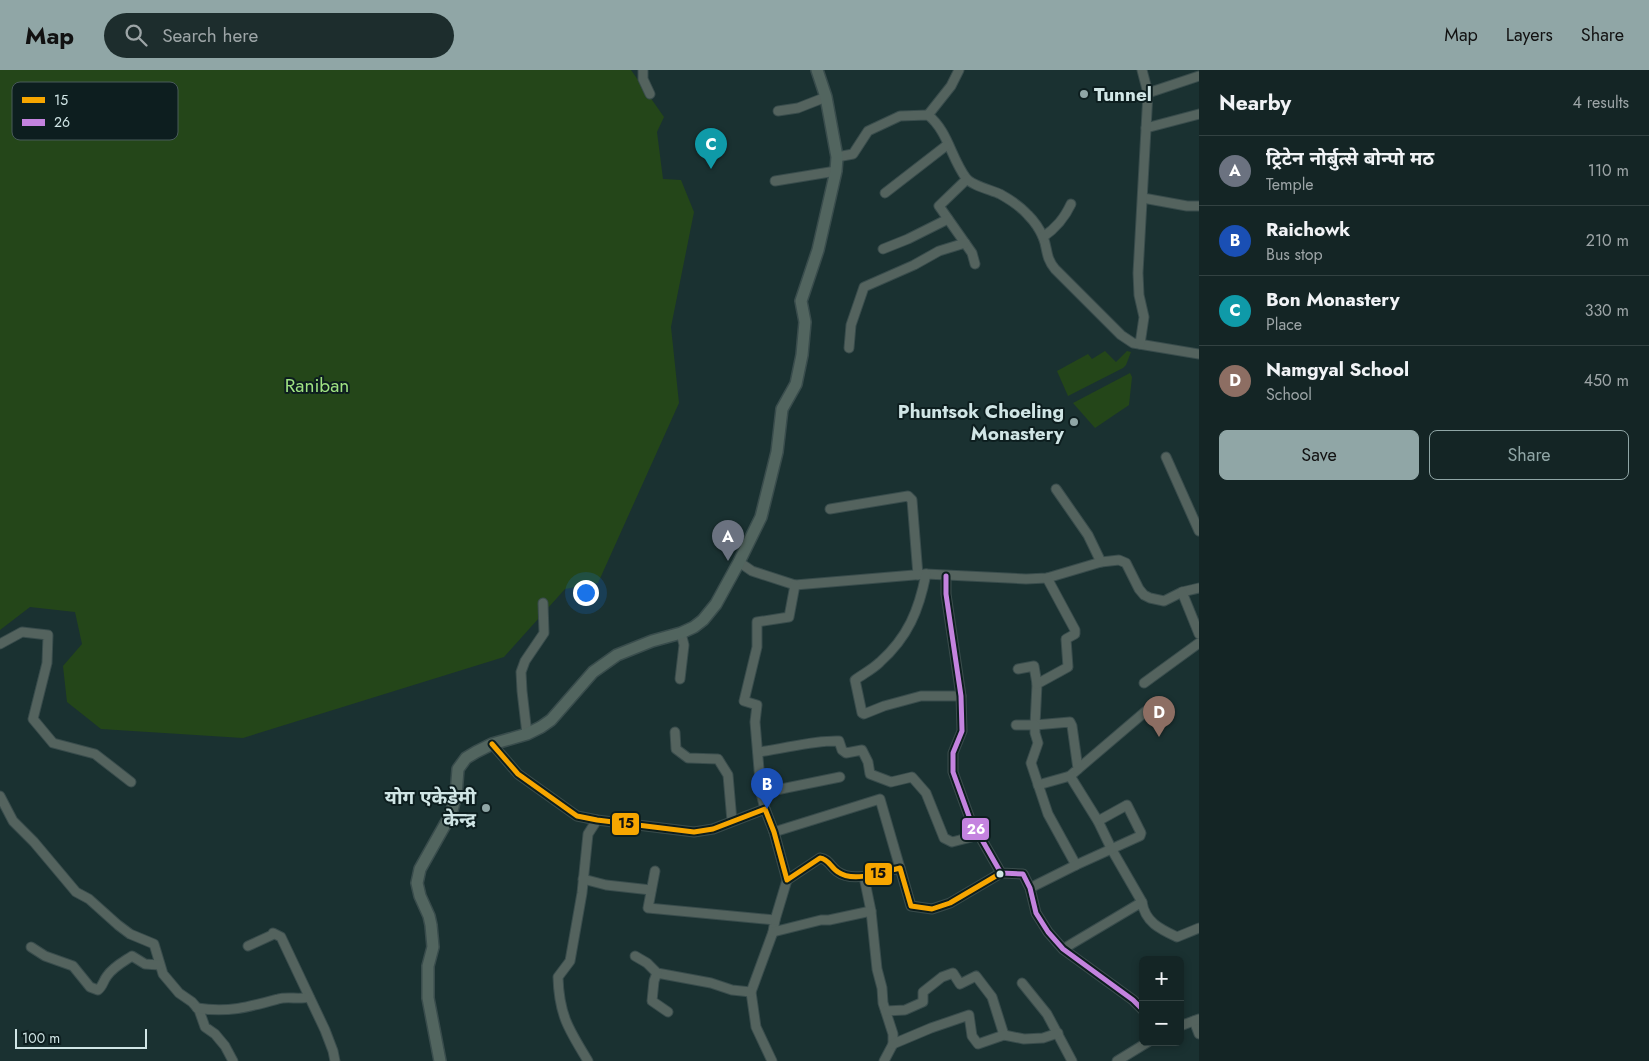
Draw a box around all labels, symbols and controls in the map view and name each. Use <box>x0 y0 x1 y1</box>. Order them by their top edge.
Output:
search box <box>104 13 454 58</box>
text: Map <box>25 18 74 53</box>
icon: search <box>122 21 150 49</box>
text: Search here <box>162 22 258 49</box>
text: Map <box>1444 22 1478 48</box>
text: Layers <box>1506 22 1553 48</box>
text: Share <box>1581 22 1624 48</box>
place label: Tunnel <box>1094 81 1152 108</box>
legend <box>12 82 178 140</box>
marker: Tunnel <box>1078 88 1090 100</box>
text: Nearby <box>1219 88 1291 118</box>
text: 15 <box>54 90 68 110</box>
text: 4 results <box>1573 91 1629 114</box>
text: 26 <box>54 112 70 132</box>
pin: C <box>695 128 727 169</box>
text: ट्रिटेन नोर्बुत्से बोन्पो मठ <box>1266 145 1434 172</box>
text: A <box>1229 159 1241 182</box>
text: 110 m <box>1588 159 1629 182</box>
text: Temple <box>1266 173 1314 196</box>
text: Raichowk <box>1266 216 1350 243</box>
text: B <box>1230 229 1240 252</box>
text: 210 m <box>1586 229 1629 252</box>
text: Bus stop <box>1266 243 1323 266</box>
text: Bon Monastery <box>1266 286 1400 313</box>
text: C <box>1229 299 1241 322</box>
text: 330 m <box>1585 299 1629 322</box>
text: Place <box>1266 313 1302 336</box>
text: Namgyal School <box>1266 356 1409 383</box>
text: D <box>1229 369 1241 392</box>
text: 450 m <box>1584 369 1629 392</box>
park label: Raniban <box>285 372 349 399</box>
text: School <box>1266 383 1312 406</box>
place label: Phuntsok Choeling Monastery <box>898 398 1065 447</box>
marker: Phuntsok Choeling Monastery <box>1068 416 1080 428</box>
button: Save <box>1219 430 1419 480</box>
button: Share <box>1429 430 1629 480</box>
pin: A <box>712 520 744 561</box>
your location <box>573 580 599 606</box>
pin: D <box>1143 696 1175 737</box>
pin: B <box>751 768 783 809</box>
place label: योग एकेडेमी केन्द्र <box>385 784 476 833</box>
marker: योग एकेडेमी केन्द्र <box>480 802 492 814</box>
line badge: 15 <box>611 812 640 836</box>
text: 15 <box>618 813 634 833</box>
line badge: 26 <box>961 817 990 841</box>
text: 26 <box>967 819 985 839</box>
line badge: 15 <box>864 862 893 886</box>
text: 15 <box>870 863 886 883</box>
unlabelled marker <box>995 869 1005 879</box>
map controls <box>1139 956 1184 1046</box>
button: + <box>1139 956 1184 1001</box>
button: − <box>1139 1001 1184 1046</box>
scale bar <box>15 1026 148 1049</box>
text: 100 m <box>22 1028 60 1048</box>

